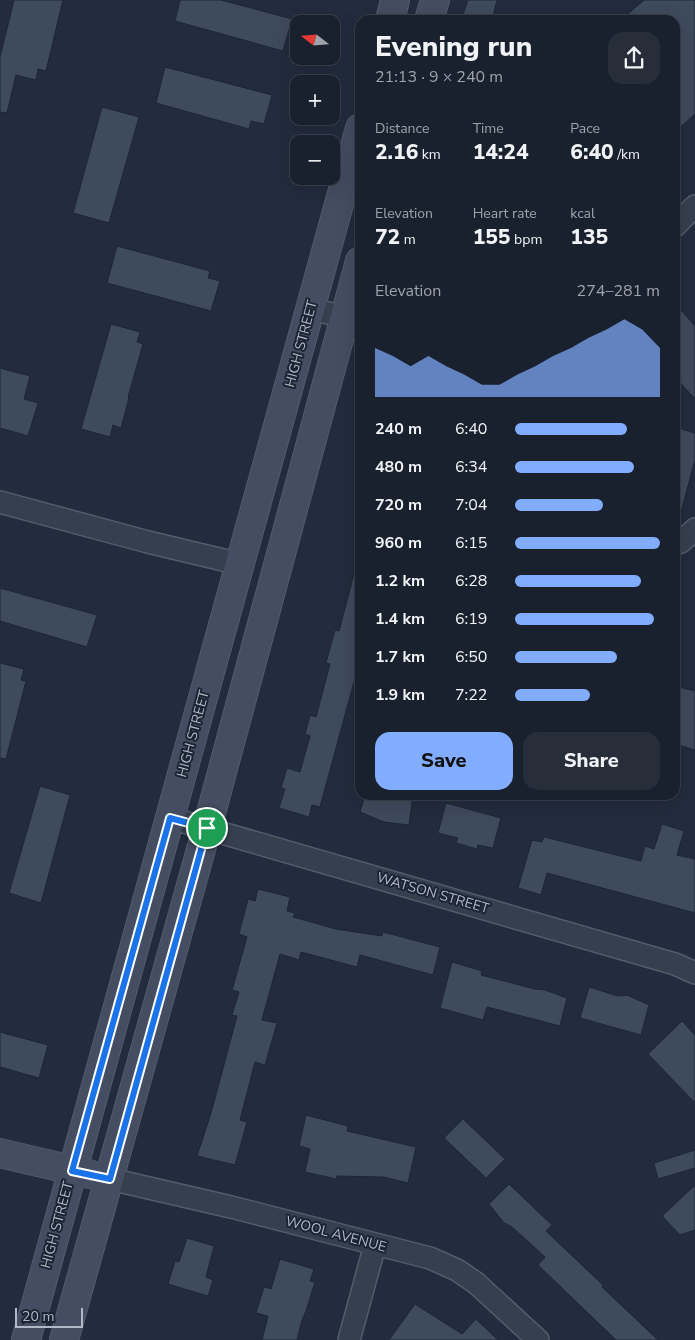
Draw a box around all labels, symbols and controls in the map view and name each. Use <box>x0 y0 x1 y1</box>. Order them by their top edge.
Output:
north arrow <box>290 15 340 65</box>
map controls <box>290 15 340 185</box>
text: Evening run <box>375 28 532 66</box>
button: share <box>608 32 660 84</box>
text: 21:13 · 9 × 240 m <box>375 66 503 88</box>
button: + <box>290 75 340 125</box>
text: Distance <box>375 119 429 138</box>
text: Time <box>473 119 504 138</box>
text: Pace <box>570 119 600 138</box>
button: − <box>290 135 340 185</box>
text: 2.16 <box>375 138 418 166</box>
text: 14:24 <box>473 138 529 166</box>
text: 6:40 <box>570 138 614 166</box>
text: km <box>418 145 441 164</box>
text: /km <box>614 145 640 164</box>
text: Elevation <box>375 204 433 223</box>
text: Heart rate <box>473 204 537 223</box>
text: kcal <box>570 204 595 223</box>
text: 72 <box>375 223 400 251</box>
text: 155 <box>473 223 510 251</box>
text: 135 <box>570 223 608 251</box>
text: m <box>400 230 416 249</box>
text: bpm <box>510 230 542 249</box>
text: Elevation <box>375 280 441 302</box>
text: 274–281 m <box>577 280 660 302</box>
street label: HIGH STREET <box>280 298 322 390</box>
text: 240 m <box>375 418 422 440</box>
text: 6:40 <box>455 418 487 440</box>
text: 480 m <box>375 456 422 478</box>
text: 6:34 <box>455 456 487 478</box>
text: 720 m <box>375 494 422 516</box>
text: 7:04 <box>455 494 487 516</box>
text: 960 m <box>375 532 422 554</box>
text: 6:15 <box>455 532 487 554</box>
text: 1.2 km <box>375 570 425 592</box>
text: 6:28 <box>455 570 487 592</box>
text: 1.4 km <box>375 608 425 630</box>
text: 6:19 <box>455 608 487 630</box>
text: 1.7 km <box>375 646 425 668</box>
text: 6:50 <box>455 646 487 668</box>
text: 1.9 km <box>375 684 425 706</box>
text: 7:22 <box>455 684 487 706</box>
street label: HIGH STREET <box>172 688 214 780</box>
button: Save <box>375 732 513 790</box>
button: Share <box>523 732 660 790</box>
pin <box>186 807 228 849</box>
icon: arrive <box>193 814 221 842</box>
street label: WATSON STREET <box>375 868 492 918</box>
street label: HIGH STREET <box>36 1179 78 1271</box>
street label: WOOL AVENUE <box>283 1211 389 1257</box>
scale bar <box>15 1305 82 1328</box>
text: 20 m <box>22 1307 54 1326</box>

